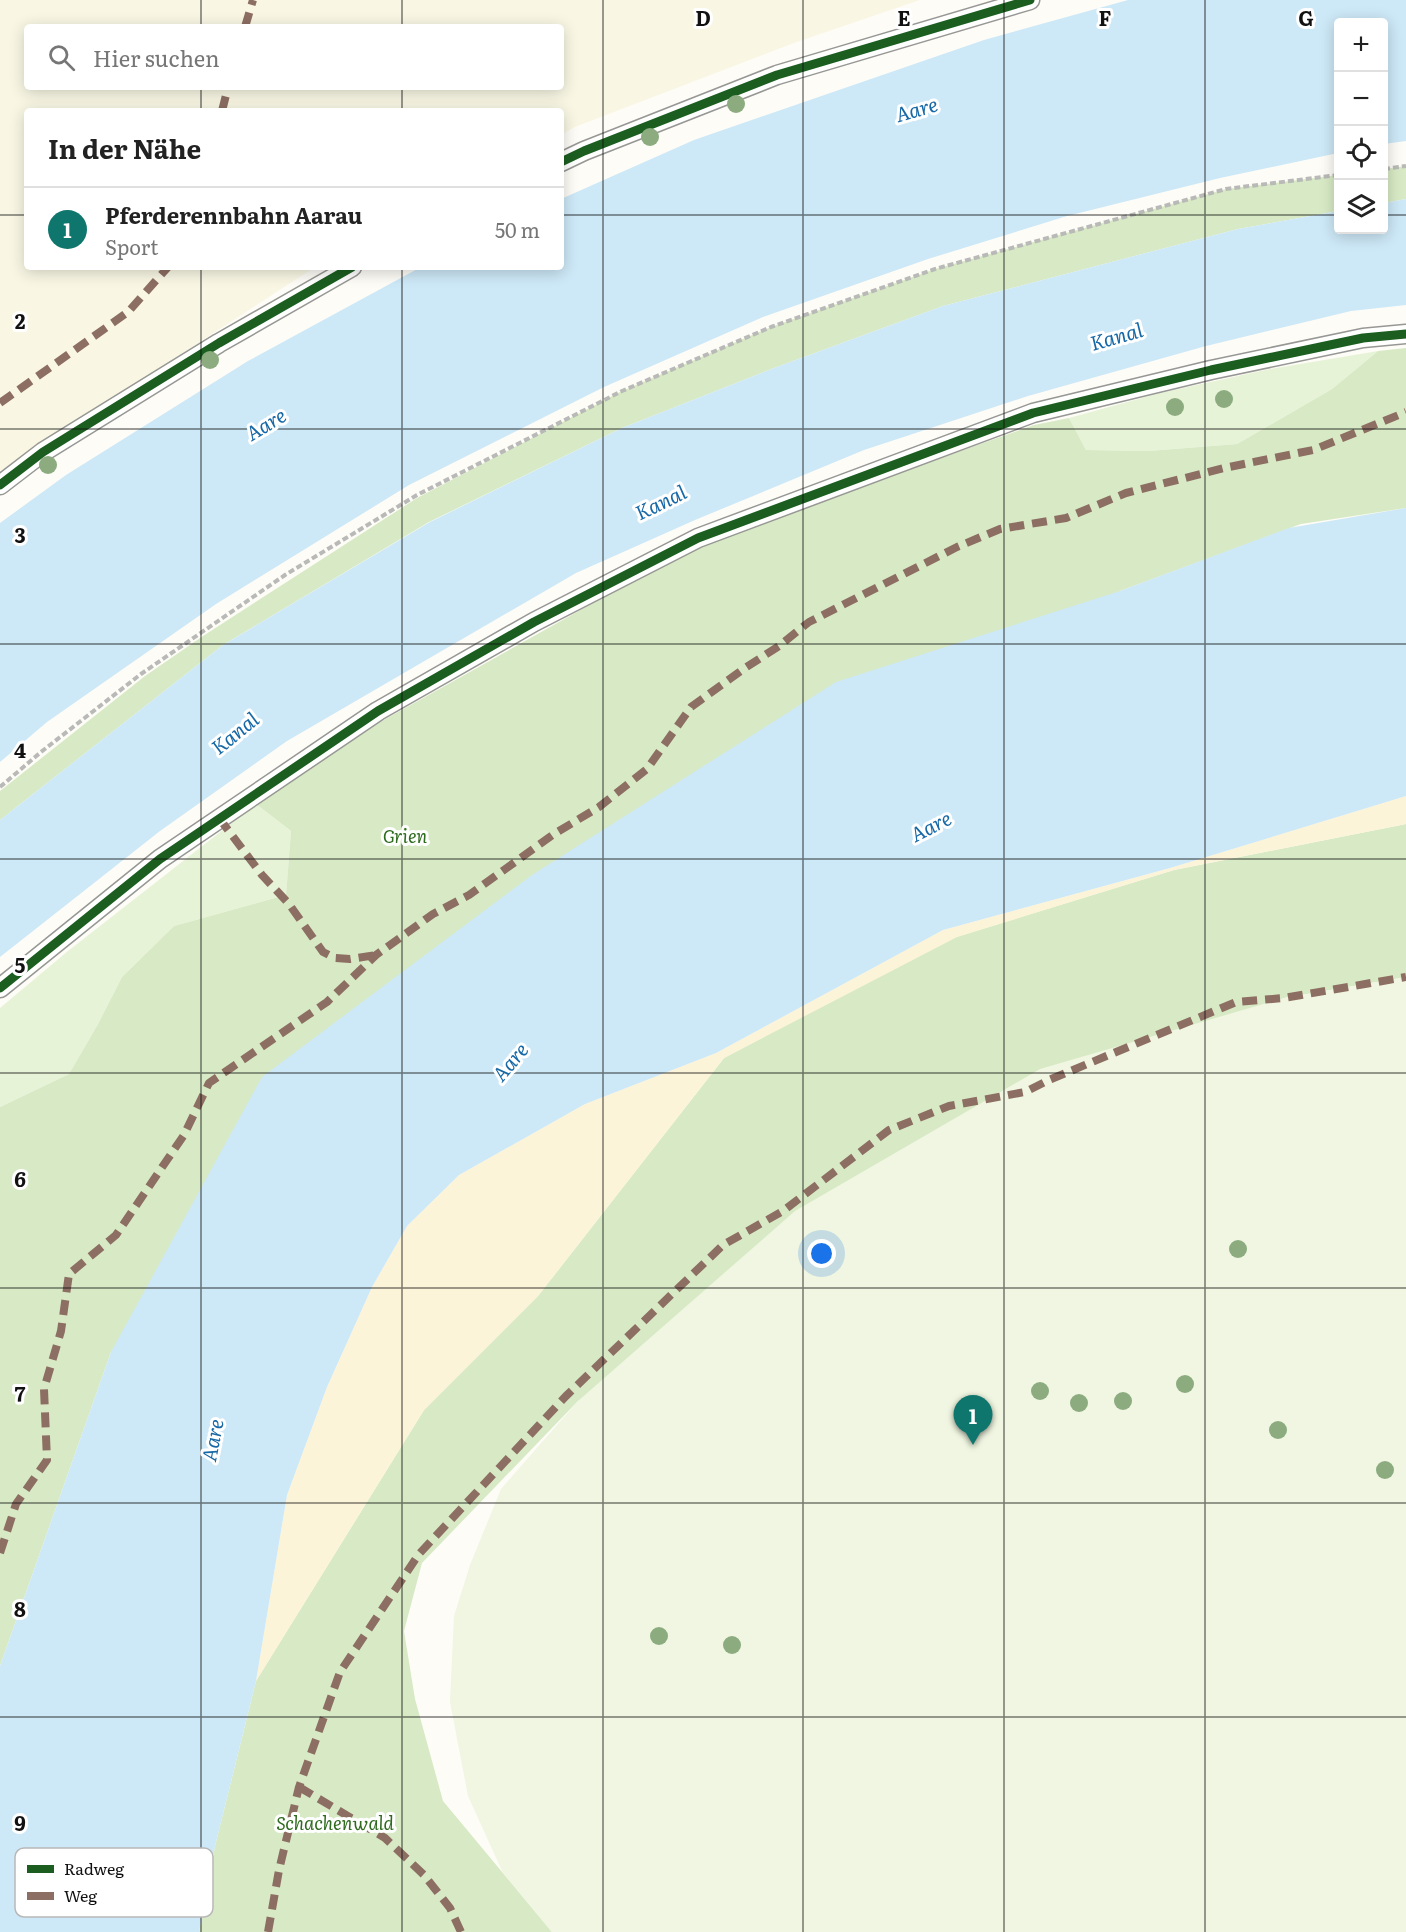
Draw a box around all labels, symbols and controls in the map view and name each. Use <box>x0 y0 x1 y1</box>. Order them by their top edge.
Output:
text: D <box>695 2 711 32</box>
text: E <box>897 2 911 32</box>
text: F <box>1099 2 1112 32</box>
text: G <box>1298 2 1314 32</box>
map controls <box>1334 18 1388 234</box>
button: + <box>1334 18 1388 72</box>
search box <box>24 24 564 90</box>
icon: search <box>45 41 78 74</box>
text: Hier suchen <box>93 41 220 74</box>
button: − <box>1334 72 1388 126</box>
water label: Aare <box>891 88 941 128</box>
button: locate <box>1334 126 1388 180</box>
text: In der Nähe <box>48 128 201 167</box>
button: layers <box>1334 180 1388 234</box>
text: Pferderennbahn Aarau <box>105 198 362 231</box>
text: 1 <box>63 214 72 244</box>
text: 50 m <box>495 214 540 244</box>
text: Sport <box>105 231 158 261</box>
text: 2 <box>15 305 26 335</box>
water label: Kanal <box>1086 313 1146 357</box>
water label: Aare <box>239 399 291 447</box>
water label: Kanal <box>629 476 691 526</box>
text: 3 <box>14 519 26 549</box>
water label: Kanal <box>204 703 265 761</box>
text: 4 <box>14 734 26 764</box>
water label: Aare <box>904 802 956 848</box>
park label: Grien <box>383 822 428 849</box>
text: 5 <box>15 949 26 979</box>
water label: Aare <box>484 1035 534 1087</box>
text: 6 <box>14 1163 26 1193</box>
your location <box>807 1239 836 1268</box>
text: 7 <box>15 1378 26 1408</box>
pin: 1 <box>954 1396 992 1445</box>
water label: Aare <box>192 1416 230 1464</box>
text: 8 <box>14 1593 26 1623</box>
text: 9 <box>14 1807 26 1837</box>
park label: Schachenwald <box>276 1809 394 1836</box>
legend <box>15 1848 213 1917</box>
text: Radweg <box>64 1856 124 1880</box>
text: Weg <box>64 1883 97 1907</box>

